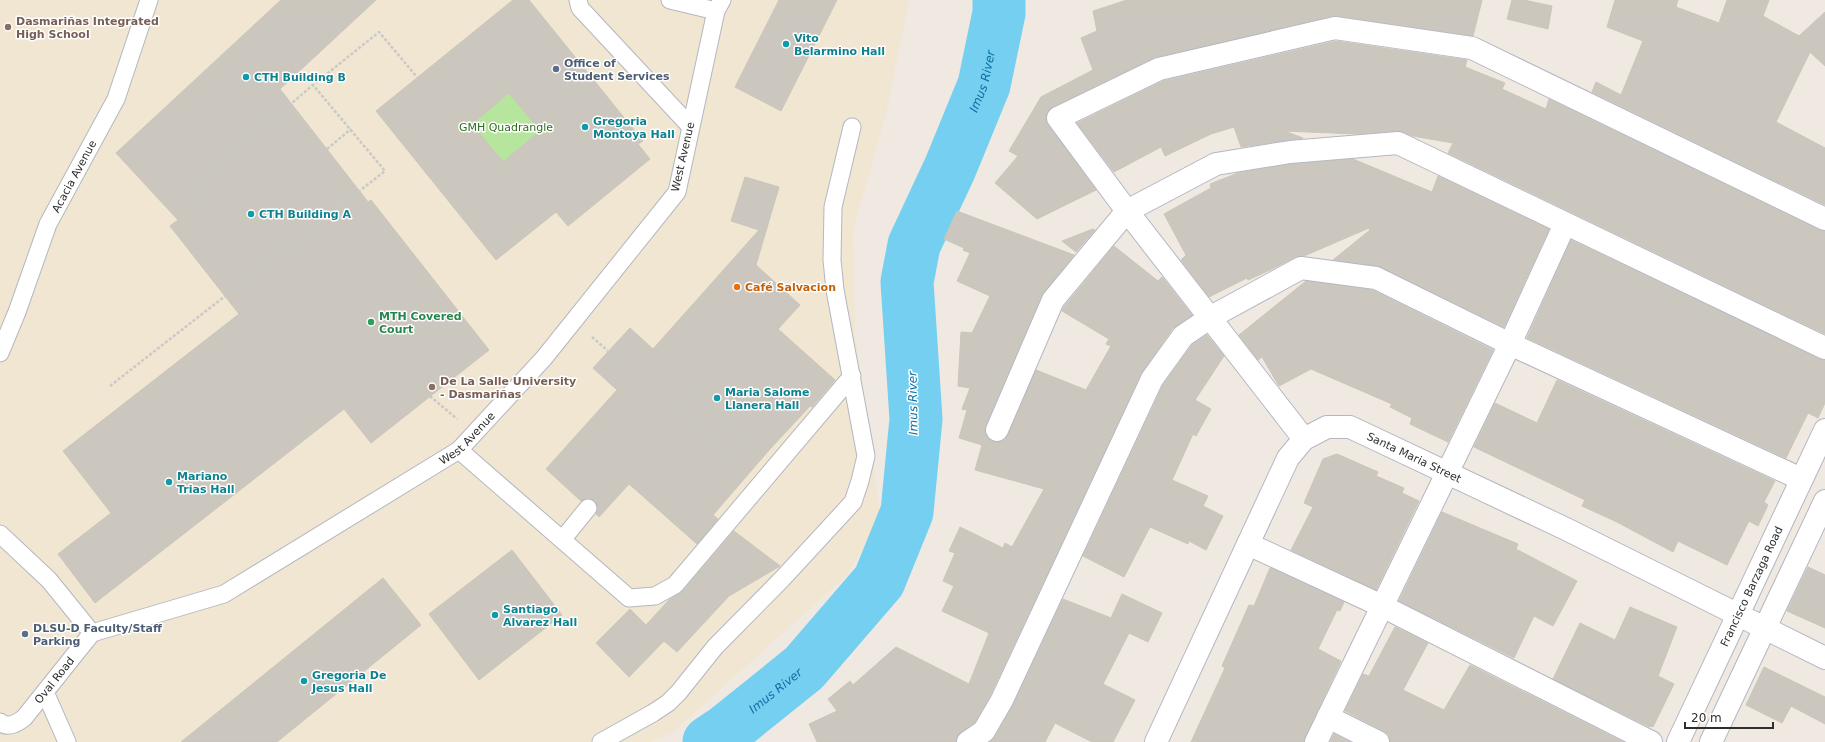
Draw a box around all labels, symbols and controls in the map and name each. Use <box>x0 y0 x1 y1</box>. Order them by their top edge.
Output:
place label: Dasmariñas Integrated High School <box>16 15 159 41</box>
marker: Dasmariñas Integrated High School <box>3 22 13 32</box>
place label: Vito Belarmino Hall <box>794 32 885 58</box>
marker: Vito Belarmino Hall <box>781 39 791 49</box>
water label: Imus River <box>967 48 998 114</box>
place label: Office of Student Services <box>564 57 670 83</box>
marker: Office of Student Services <box>551 64 561 74</box>
place label: CTH Building B <box>254 71 346 84</box>
marker: CTH Building B <box>241 72 251 82</box>
place label: Gregoria Montoya Hall <box>593 115 675 141</box>
park label: GMH Quadrangle <box>459 121 553 134</box>
street label: West Avenue <box>669 121 697 193</box>
marker: Gregoria Montoya Hall <box>580 122 590 132</box>
street label: Acacia Avenue <box>49 138 99 215</box>
place label: CTH Building A <box>259 208 352 221</box>
marker: CTH Building A <box>246 209 256 219</box>
place label: Café Salvacion <box>745 281 836 294</box>
marker: Café Salvacion <box>732 282 742 292</box>
place label: MTH Covered Court <box>379 310 462 336</box>
marker: MTH Covered Court <box>366 317 376 327</box>
water label: Imus River <box>905 370 921 435</box>
place label: De La Salle University - Dasmariñas <box>440 375 576 401</box>
marker: De La Salle University - Dasmariñas <box>427 382 437 392</box>
place label: Maria Salome Llanera Hall <box>725 386 809 412</box>
marker: Maria Salome Llanera Hall <box>712 393 722 403</box>
street label: West Avenue <box>437 409 498 467</box>
street label: Santa Maria Street <box>1365 429 1464 485</box>
place label: Mariano Trias Hall <box>177 470 234 496</box>
marker: Mariano Trias Hall <box>164 477 174 487</box>
street label: Francisco Barzaga Road <box>1717 524 1785 649</box>
place label: Santiago Alvarez Hall <box>503 603 577 629</box>
marker: Santiago Alvarez Hall <box>490 610 500 620</box>
place label: DLSU-D Faculty/Staff Parking <box>33 622 162 648</box>
marker: DLSU-D Faculty/Staff Parking <box>20 629 30 639</box>
street label: Oval Road <box>32 654 77 706</box>
water label: Imus River <box>746 665 806 716</box>
place label: Gregoria De Jesus Hall <box>311 669 386 695</box>
marker: Gregoria De Jesus Hall <box>299 676 309 686</box>
scale bar <box>1685 704 1773 730</box>
text: 20 m <box>1691 711 1722 725</box>

